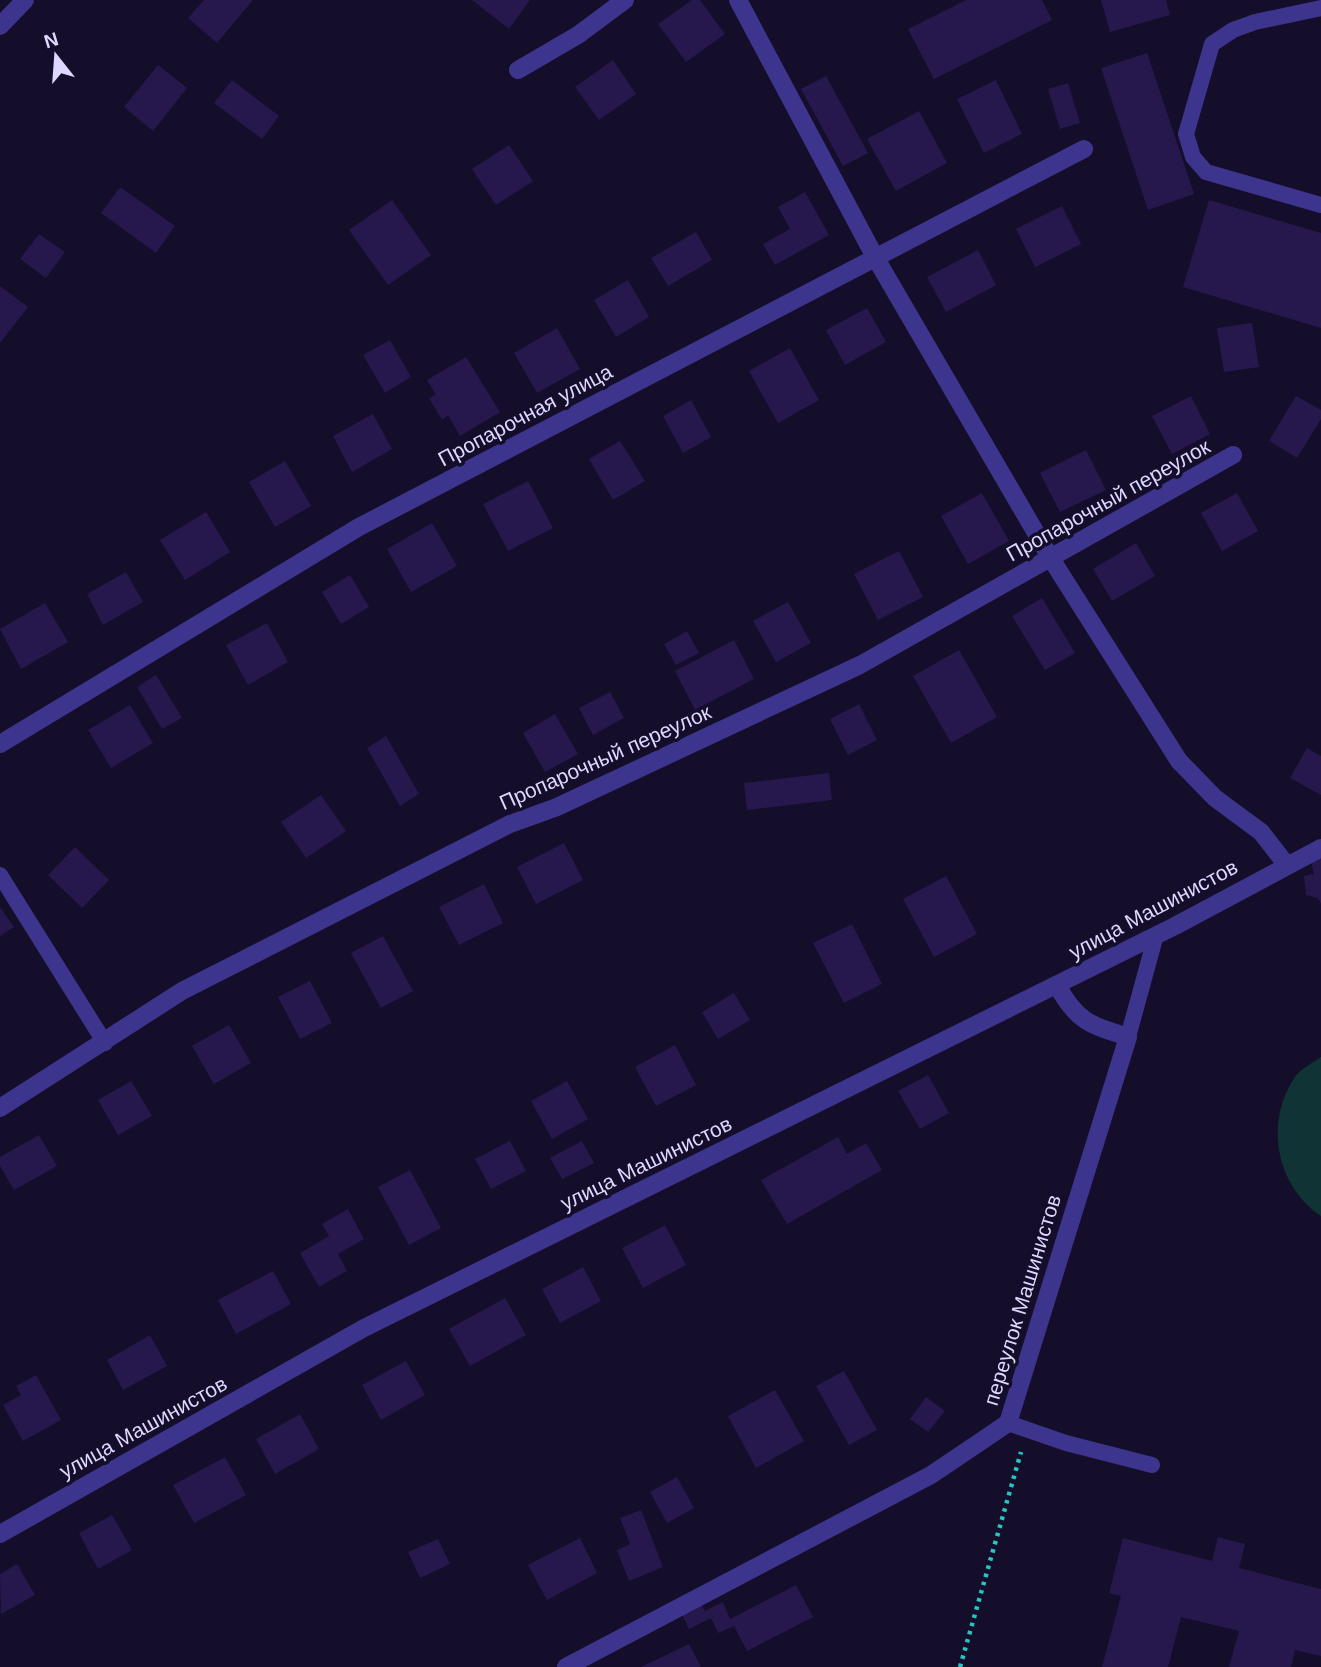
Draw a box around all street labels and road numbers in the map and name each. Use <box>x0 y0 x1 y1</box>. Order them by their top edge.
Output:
street label: Пропарочная улица <box>434 359 616 471</box>
street label: Пропарочный переулок <box>1002 434 1214 566</box>
street label: Пропарочный переулок <box>496 700 715 814</box>
street label: улица Машинистов <box>1065 855 1241 963</box>
street label: улица Машинистов <box>557 1112 735 1214</box>
street label: переулок Машинистов <box>979 1192 1065 1408</box>
street label: улица Машинистов <box>55 1371 231 1483</box>

